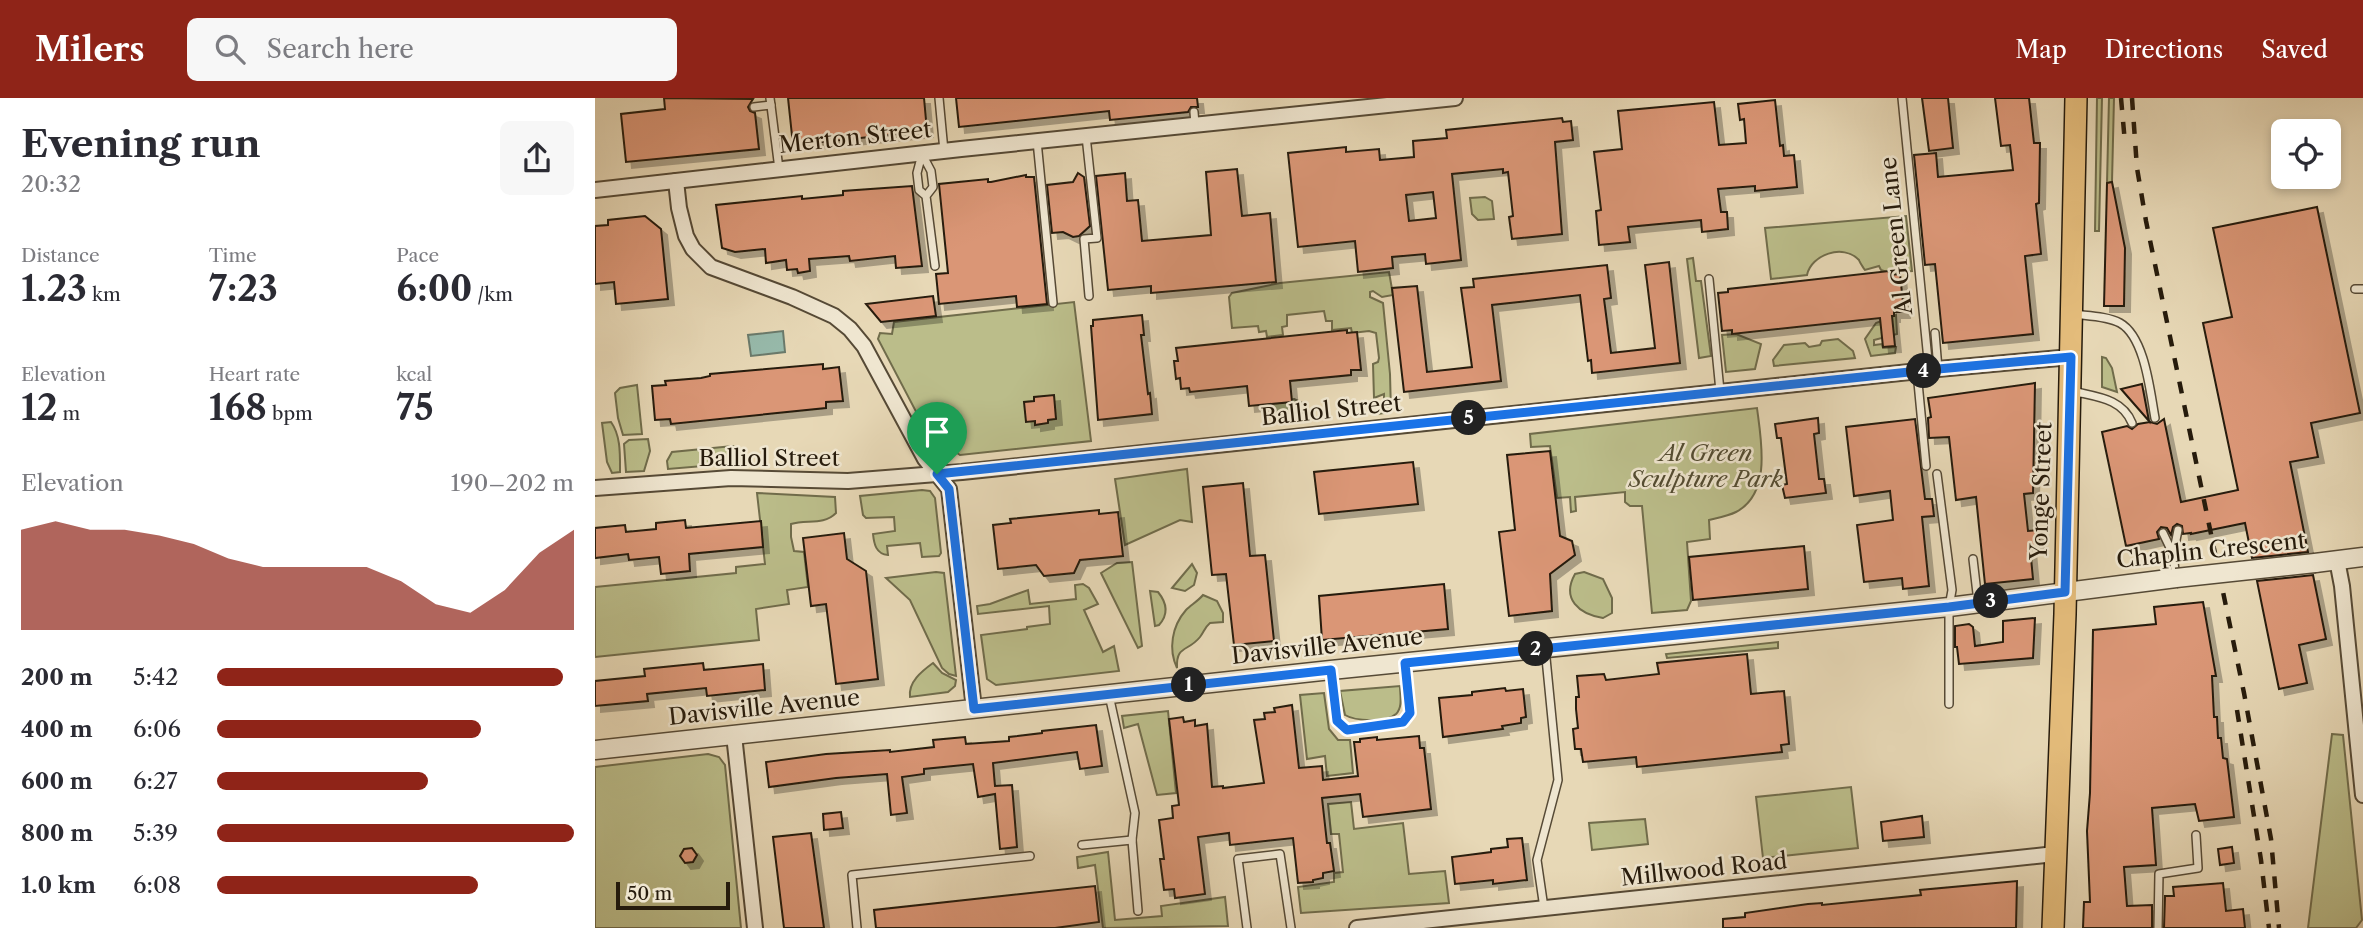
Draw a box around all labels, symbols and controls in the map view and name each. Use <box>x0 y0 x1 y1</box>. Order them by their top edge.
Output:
search box <box>187 18 677 81</box>
text: Milers <box>35 29 145 70</box>
icon: search <box>211 30 249 68</box>
text: Search here <box>267 33 414 65</box>
text: Map <box>2015 35 2067 64</box>
text: Directions <box>2105 35 2223 64</box>
text: Saved <box>2261 35 2328 64</box>
street label: Merton Street <box>777 115 933 159</box>
map controls <box>2271 119 2341 189</box>
button: locate <box>2271 119 2341 189</box>
text: Evening run <box>21 120 261 167</box>
button: share <box>500 121 574 195</box>
street label: Al Green Lane <box>1874 156 1918 317</box>
text: 20:32 <box>21 170 81 198</box>
text: Distance <box>21 244 100 267</box>
text: Time <box>209 244 257 267</box>
text: Pace <box>396 244 439 267</box>
text: 1.23 <box>21 267 87 310</box>
text: 7:23 <box>209 267 278 310</box>
text: 6:00 <box>396 267 472 310</box>
text: km <box>87 283 121 306</box>
text: /km <box>472 283 513 306</box>
pin: 4 <box>1907 354 1941 388</box>
text: 4 <box>1918 359 1929 382</box>
text: Elevation <box>21 363 106 386</box>
text: Heart rate <box>209 363 300 386</box>
text: kcal <box>396 363 432 386</box>
text: 12 <box>21 386 57 429</box>
text: 168 <box>209 386 267 429</box>
text: 75 <box>396 386 434 429</box>
street label: Balliol Street <box>1259 389 1403 431</box>
pin: 5 <box>1451 400 1487 436</box>
text: m <box>57 402 80 425</box>
text: bpm <box>267 402 313 425</box>
pin <box>907 402 967 474</box>
text: 5 <box>1463 406 1474 429</box>
icon: arrive <box>918 413 956 451</box>
street label: Yonge Street <box>2025 421 2057 562</box>
park label: Al Green Sculpture Park <box>1627 439 1783 493</box>
street label: Balliol Street <box>698 444 840 472</box>
text: Elevation <box>21 469 124 497</box>
text: 190–202 m <box>451 469 574 497</box>
street label: Chaplin Crescent <box>2115 526 2307 574</box>
pin: 3 <box>1973 584 2009 618</box>
text: 3 <box>1985 589 1996 612</box>
street label: Davisville Avenue <box>1230 622 1424 670</box>
pin: 2 <box>1518 632 1553 666</box>
text: 2 <box>1530 637 1541 660</box>
text: 200 m <box>21 663 93 691</box>
text: 5:42 <box>133 663 178 691</box>
pin: 1 <box>1171 668 1207 702</box>
text: 1 <box>1184 673 1193 696</box>
street label: Davisville Avenue <box>667 683 861 731</box>
text: 400 m <box>21 715 93 743</box>
text: 6:06 <box>133 715 181 743</box>
text: 600 m <box>21 767 93 795</box>
text: 6:27 <box>133 767 177 795</box>
text: 800 m <box>21 819 93 847</box>
text: 5:39 <box>133 819 178 847</box>
street label: Millwood Road <box>1619 846 1789 892</box>
text: 1.0 km <box>21 871 96 899</box>
text: 6:08 <box>133 871 181 899</box>
scale bar <box>616 879 730 911</box>
text: 50 m <box>627 882 672 905</box>

